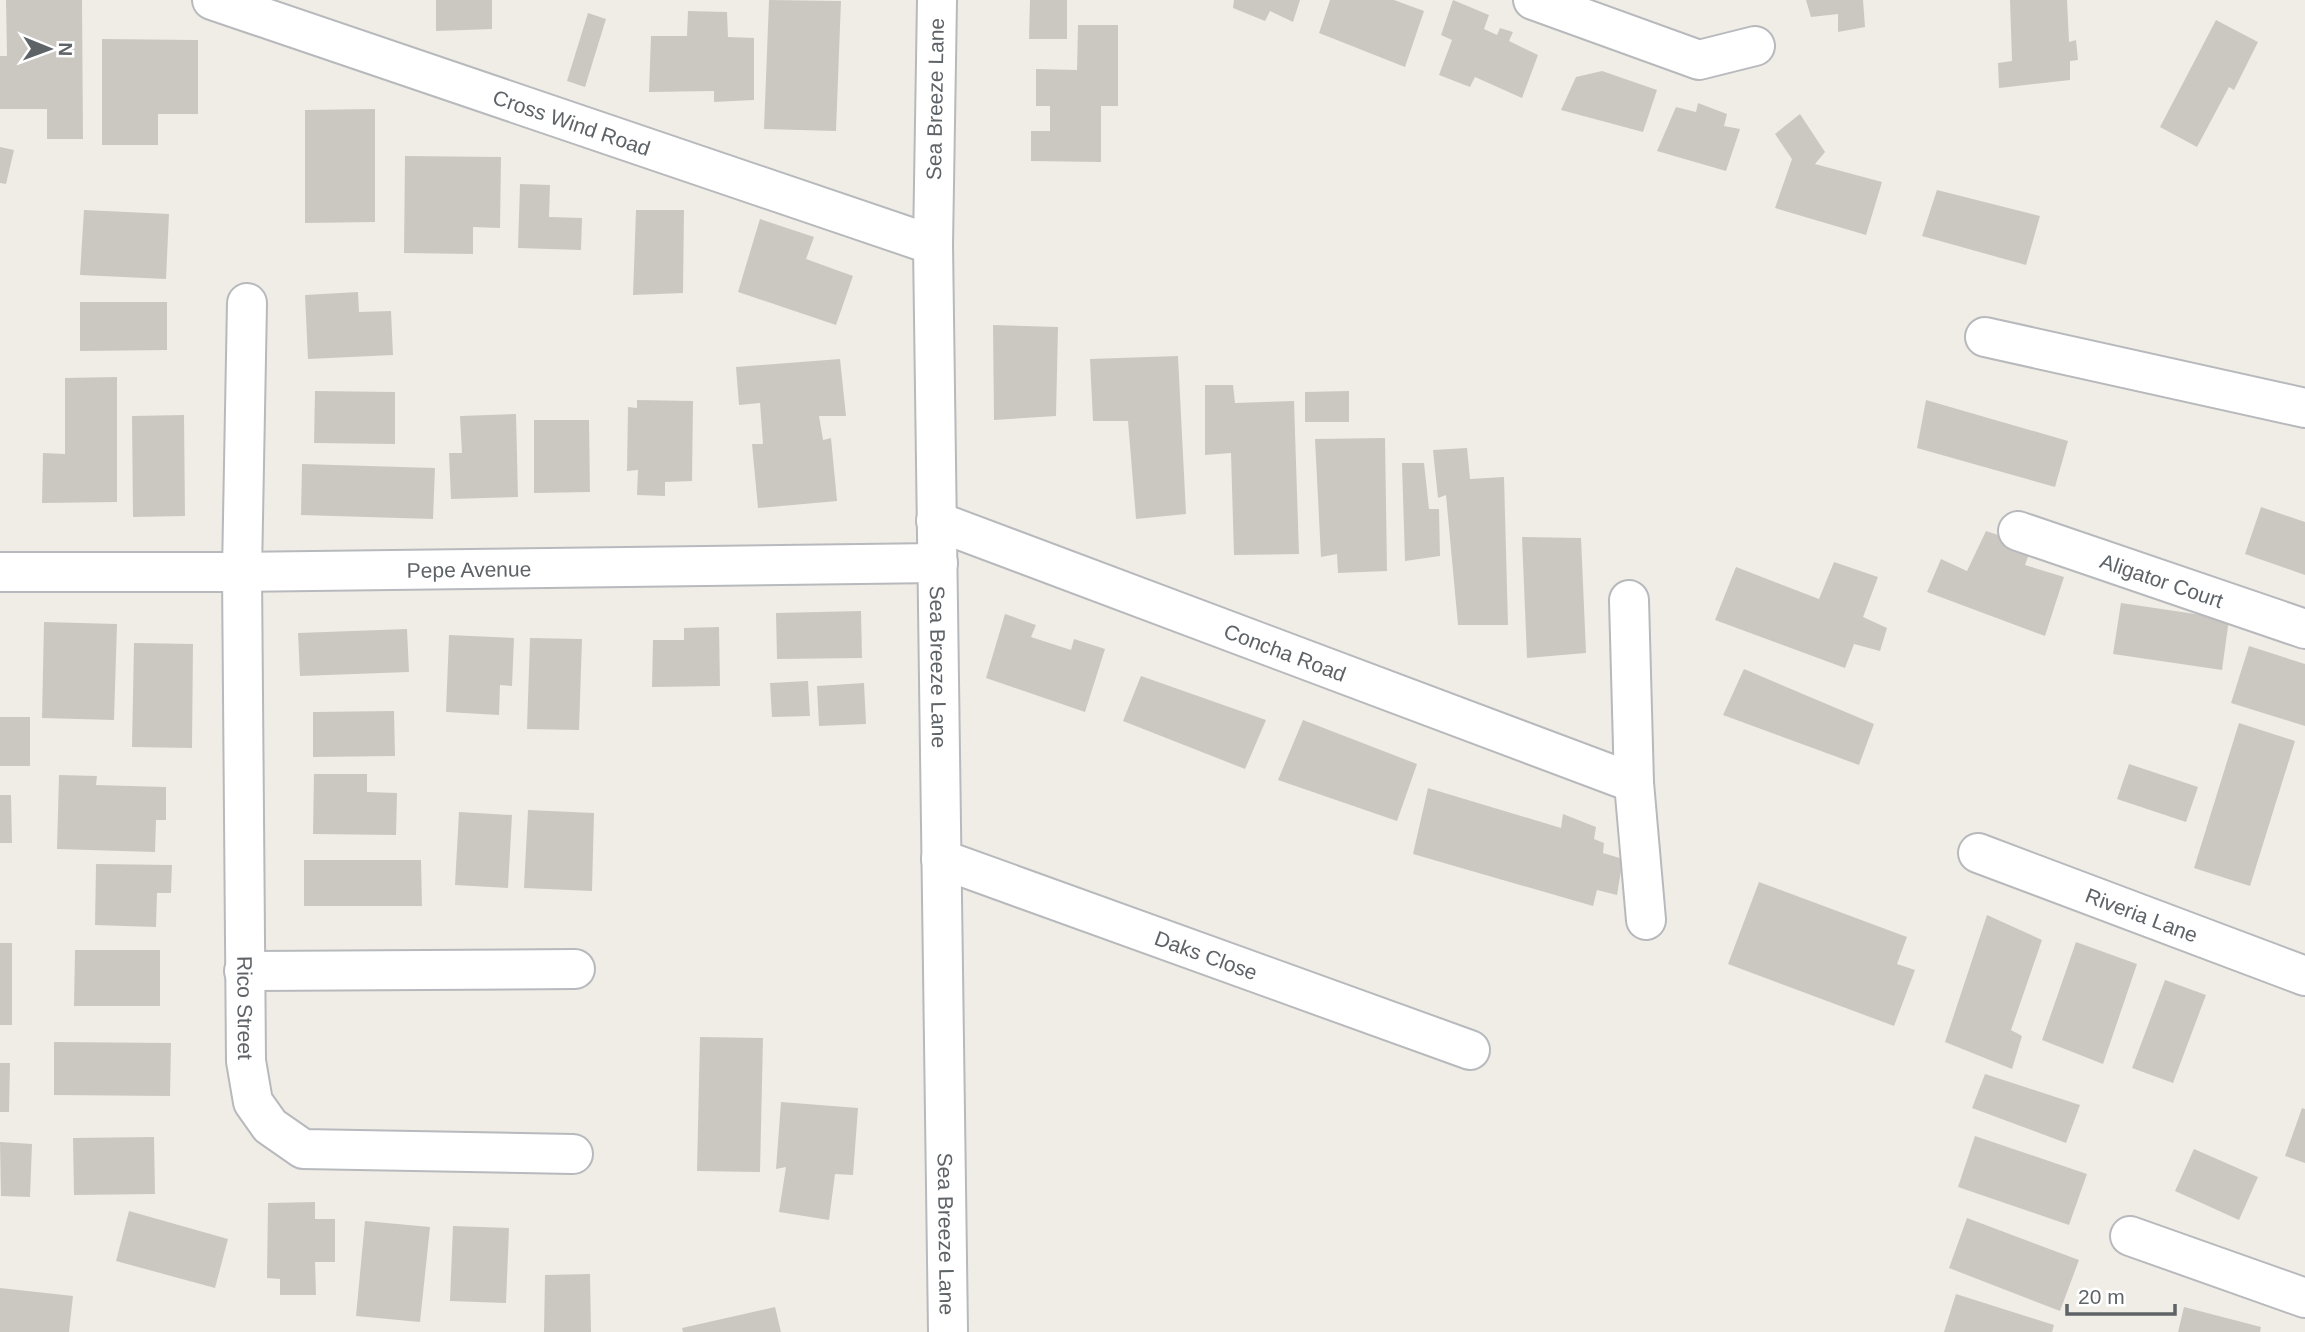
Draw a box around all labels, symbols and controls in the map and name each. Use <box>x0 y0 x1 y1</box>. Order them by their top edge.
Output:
north arrow <box>14 14 84 84</box>
street label: Sea Breeze Lane <box>922 18 948 180</box>
text: N <box>55 42 76 56</box>
street label: Cross Wind Road <box>490 85 653 160</box>
street label: Aligator Court <box>2097 548 2227 612</box>
street label: Pepe Avenue <box>407 557 531 581</box>
street label: Sea Breeze Lane <box>926 586 951 748</box>
street label: Concha Road <box>1221 619 1349 685</box>
street label: Riveria Lane <box>2083 883 2201 946</box>
street label: Daks Close <box>1152 926 1261 984</box>
street label: Rico Street <box>234 956 257 1060</box>
street label: Sea Breeze Lane <box>934 1153 959 1315</box>
scale bar <box>2067 1272 2176 1316</box>
text: 20 m <box>2078 1285 2125 1308</box>

